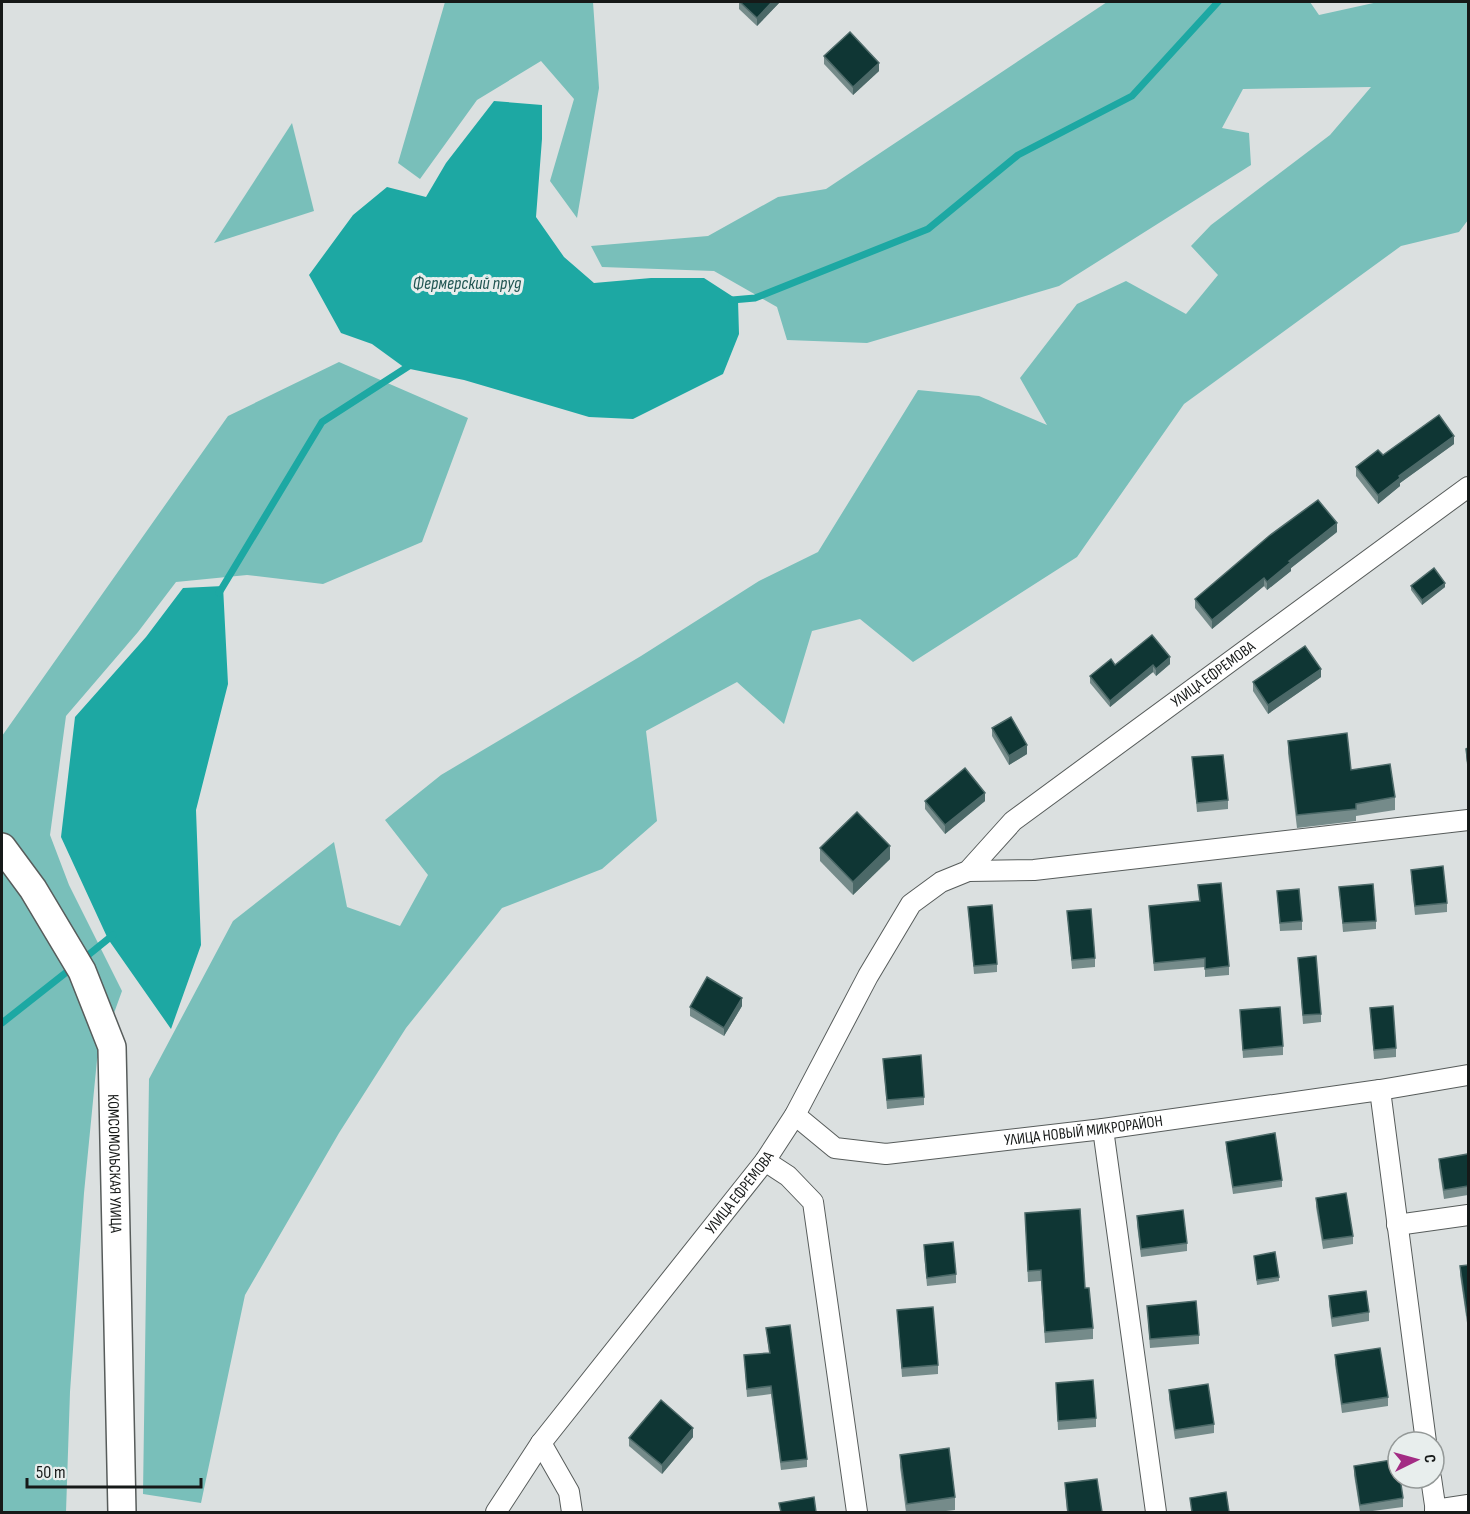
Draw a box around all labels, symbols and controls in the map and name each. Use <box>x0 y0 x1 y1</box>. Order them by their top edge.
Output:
water label: Фермерский пруд <box>413 273 522 294</box>
street label: УЛИЦА ЕФРЕМОВА <box>1167 637 1259 711</box>
street label: КОМСОМОЛЬСКАЯ УЛИЦА <box>104 1094 125 1233</box>
street label: УЛИЦА НОВЫЙ МИКРОРАЙОН <box>1003 1111 1164 1150</box>
street label: УЛИЦА ЕФРЕМОВА <box>701 1148 778 1238</box>
north arrow <box>1386 1430 1446 1490</box>
scale bar <box>27 1451 201 1489</box>
text: С <box>1420 1454 1439 1464</box>
text: 50 m <box>36 1462 66 1483</box>

